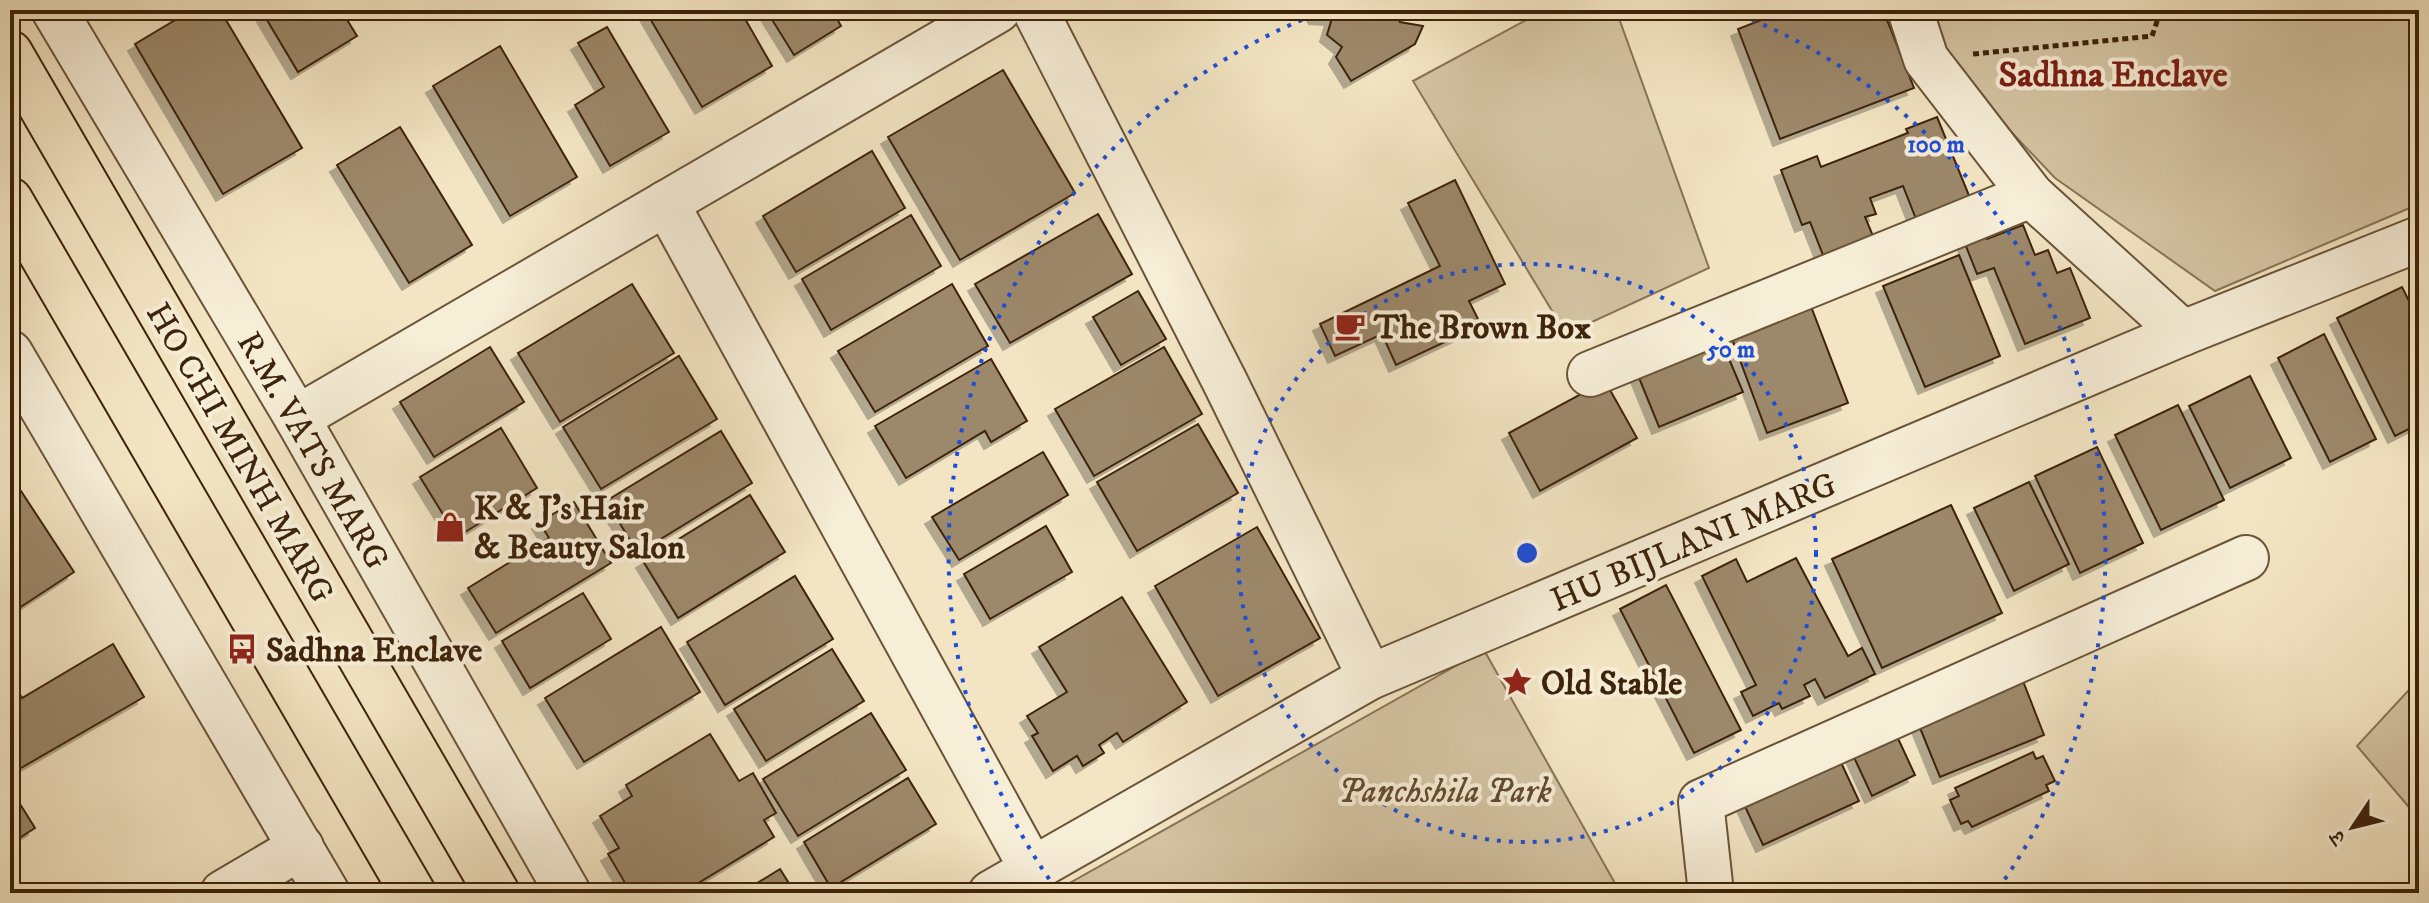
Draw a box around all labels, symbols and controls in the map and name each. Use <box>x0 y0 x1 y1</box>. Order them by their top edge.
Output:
district label: Sadhna Enclave <box>1998 53 2228 98</box>
text: 100 m <box>1907 130 1965 160</box>
street label: HO CHI MINH MARG <box>136 295 342 611</box>
place label: The Brown Box <box>1373 307 1591 349</box>
cafe icon: The Brown Box <box>1333 309 1367 343</box>
street label: R.M. VATS MARG <box>227 325 397 577</box>
text: 50 m <box>1706 335 1755 365</box>
street label: HU BIJLANI MARG <box>1545 464 1843 622</box>
place label: K & J's Hair & Beauty Salon <box>474 488 685 569</box>
shop icon: K & J's Hair & Beauty Salon <box>433 510 467 544</box>
centre of rings <box>1513 539 1541 567</box>
place label: Sadhna Enclave <box>266 630 482 672</box>
bus stop icon: Sadhna Enclave <box>225 632 259 666</box>
place label: Old Stable <box>1541 663 1682 705</box>
place icon: Old Stable <box>1500 665 1534 699</box>
park label: Panchshila Park <box>1338 771 1552 813</box>
north arrow <box>2313 787 2393 867</box>
text: उ <box>2323 824 2353 852</box>

